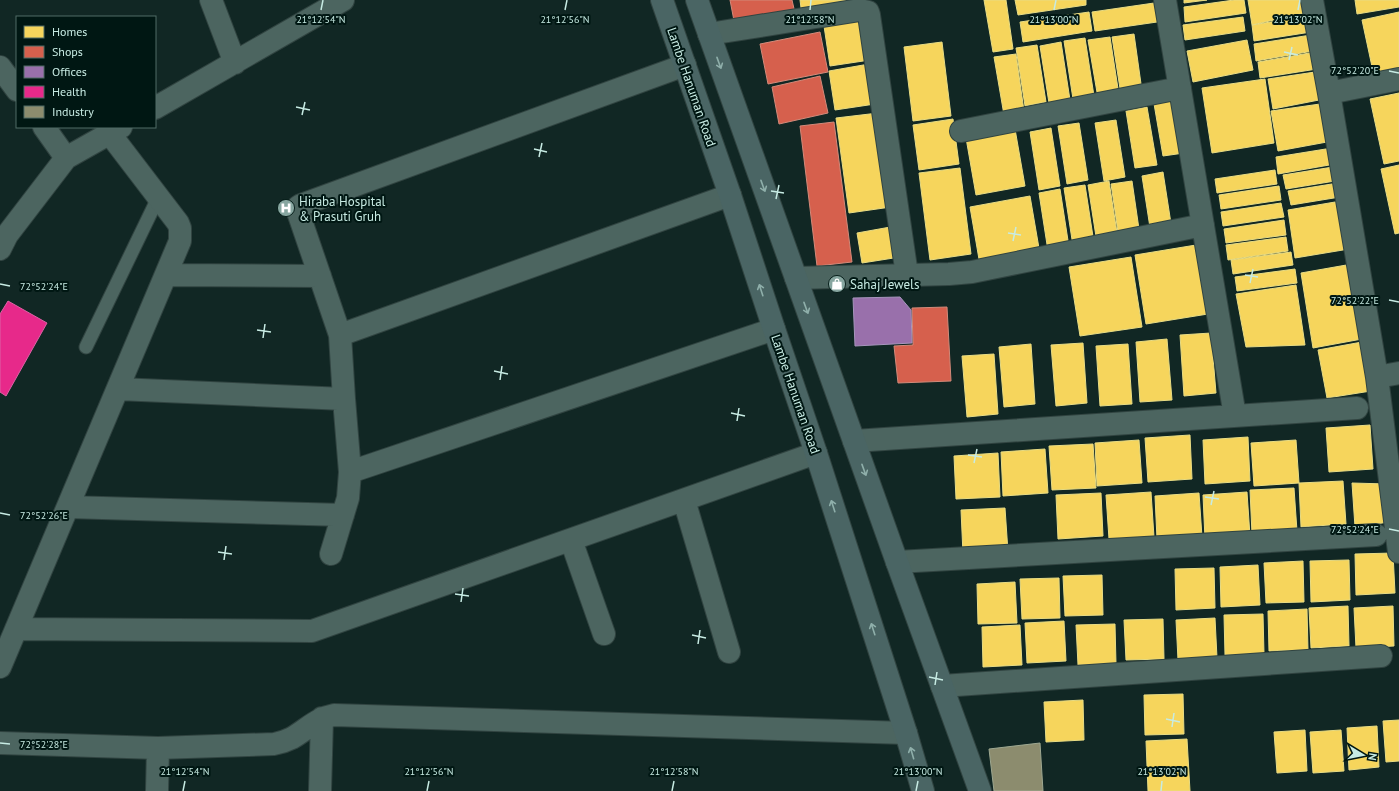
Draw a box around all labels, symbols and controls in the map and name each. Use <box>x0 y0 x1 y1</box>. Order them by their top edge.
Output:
text: 21°12'54"N <box>296 13 346 26</box>
text: 21°12'56"N <box>540 13 590 26</box>
text: 21°12'58"N <box>785 13 835 26</box>
text: 21°13'00"N <box>1029 13 1079 26</box>
text: 21°13'02"N <box>1273 13 1323 26</box>
legend <box>16 16 156 128</box>
text: Homes <box>52 24 87 39</box>
street label: Lambe Hanuman Road <box>663 25 720 149</box>
text: Shops <box>52 44 83 59</box>
one-way arrow <box>716 57 724 69</box>
text: Offices <box>52 64 87 79</box>
text: 72°52'20"E <box>1331 64 1379 77</box>
text: Health <box>52 84 86 99</box>
text: Industry <box>52 104 94 119</box>
one-way arrow <box>759 179 767 191</box>
place label: Hiraba Hospital & Prasuti Gruh <box>299 193 386 225</box>
hospital icon: Hiraba Hospital & Prasuti Gruh <box>276 198 296 218</box>
shop icon: Sahaj Jewels <box>827 274 847 294</box>
place label: Sahaj Jewels <box>850 276 919 293</box>
text: 72°52'24"E <box>20 280 68 293</box>
one-way arrow <box>757 283 764 296</box>
text: 72°52'22"E <box>1331 294 1379 307</box>
one-way arrow <box>803 302 811 314</box>
street label: Lambe Hanuman Road <box>767 332 824 456</box>
one-way arrow <box>861 464 868 477</box>
one-way arrow <box>829 499 836 512</box>
text: 72°52'26"E <box>20 509 68 522</box>
text: 72°52'24"E <box>1331 523 1379 536</box>
one-way arrow <box>869 623 876 636</box>
north arrow <box>1343 735 1383 775</box>
text: 72°52'28"E <box>20 738 68 751</box>
one-way arrow <box>908 747 915 760</box>
text: N <box>1365 752 1380 762</box>
text: 21°12'54"N <box>160 765 210 778</box>
text: 21°12'56"N <box>404 765 454 778</box>
text: 21°12'58"N <box>649 765 699 778</box>
text: 21°13'00"N <box>893 765 943 778</box>
text: 21°13'02"N <box>1137 765 1187 778</box>

